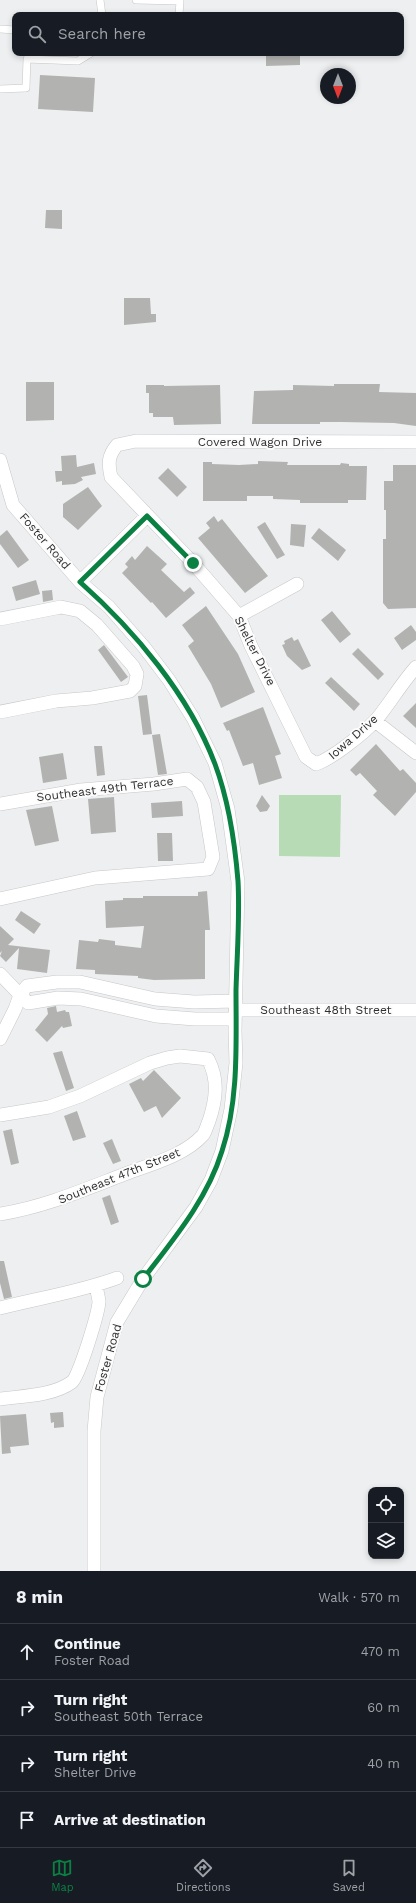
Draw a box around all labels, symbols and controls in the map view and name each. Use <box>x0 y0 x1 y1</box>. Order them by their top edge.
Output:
search box <box>12 12 404 56</box>
icon: search <box>26 23 48 45</box>
text: Search here <box>58 25 146 43</box>
north arrow <box>320 68 356 104</box>
street label: Covered Wagon Drive <box>198 435 322 449</box>
street label: Foster Road <box>17 510 73 572</box>
route end <box>184 554 202 572</box>
street label: Shelter Drive <box>232 614 279 688</box>
street label: Iowa Drive <box>325 712 381 762</box>
street label: Southeast 49th Terrace <box>36 774 174 804</box>
street label: Southeast 48th Street <box>260 1003 392 1017</box>
street label: Southeast 47th Street <box>56 1145 182 1207</box>
route start <box>134 1270 152 1288</box>
street label: Foster Road <box>92 1322 124 1394</box>
map controls <box>368 1487 404 1559</box>
button: locate <box>368 1487 404 1523</box>
button: layers <box>368 1523 404 1559</box>
text: 8 min <box>16 1587 63 1607</box>
text: Walk · 570 m <box>318 1590 400 1605</box>
text: Continue <box>54 1635 121 1653</box>
icon: ahead <box>16 1641 38 1663</box>
text: 470 m <box>361 1644 400 1659</box>
text: Foster Road <box>54 1653 130 1668</box>
text: Turn right <box>54 1691 127 1709</box>
icon: right <box>16 1697 38 1719</box>
text: 60 m <box>367 1700 400 1715</box>
text: Southeast 50th Terrace <box>54 1709 203 1724</box>
text: Turn right <box>54 1747 127 1765</box>
icon: right <box>16 1753 38 1775</box>
text: 40 m <box>367 1756 400 1771</box>
text: Shelter Drive <box>54 1765 136 1780</box>
icon: arrive <box>16 1809 38 1831</box>
text: Arrive at destination <box>54 1811 206 1829</box>
tab: Map <box>51 1857 74 1894</box>
tab: Directions <box>176 1857 230 1894</box>
tab: Saved <box>333 1857 365 1894</box>

